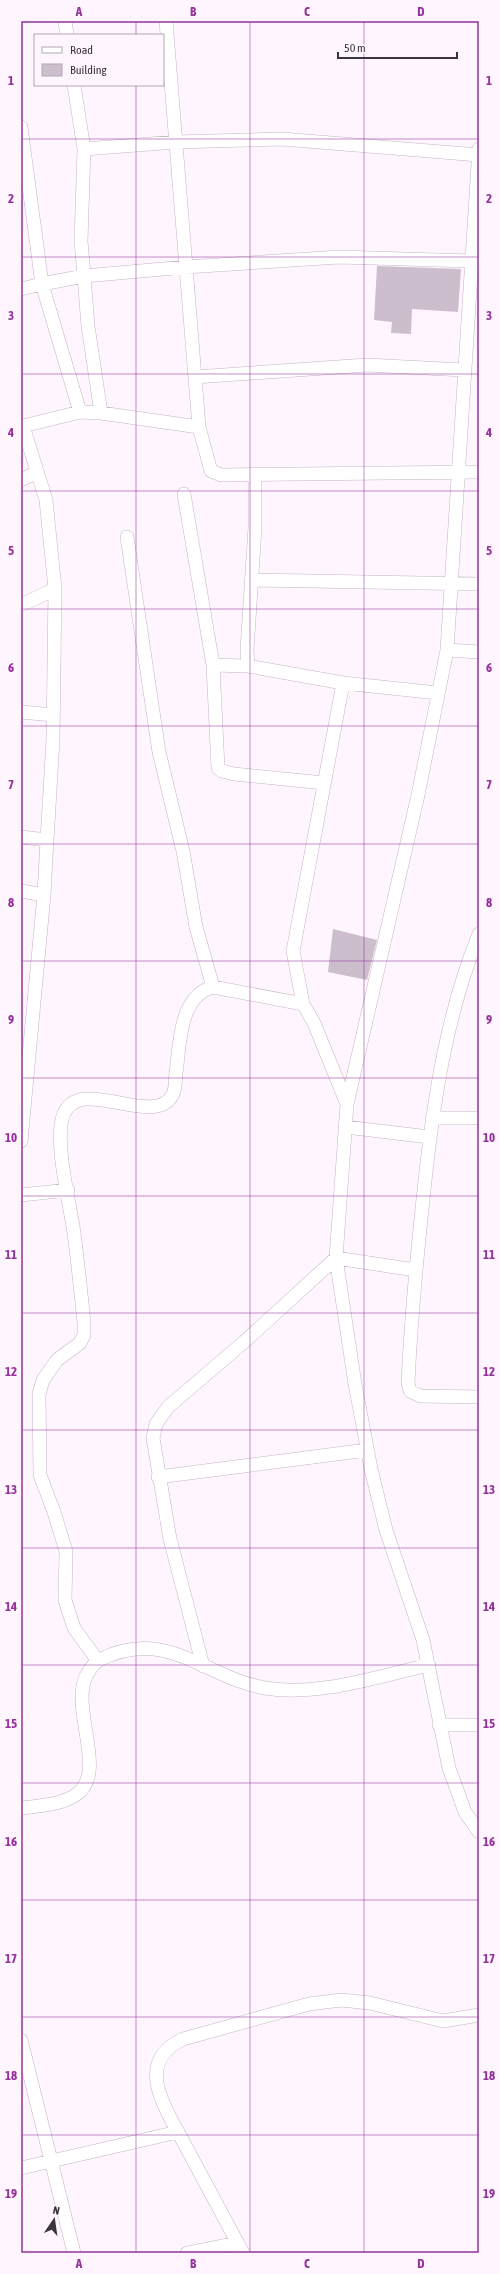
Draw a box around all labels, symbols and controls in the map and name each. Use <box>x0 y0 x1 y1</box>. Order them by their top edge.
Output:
text: A <box>75 4 83 19</box>
text: B <box>190 4 197 19</box>
text: C <box>304 4 310 19</box>
text: D <box>417 4 425 19</box>
legend <box>34 34 164 86</box>
scale bar <box>338 34 457 60</box>
text: 50 m <box>344 41 366 55</box>
text: Road <box>70 43 93 57</box>
text: Building <box>70 63 108 77</box>
text: 1 <box>8 73 14 88</box>
text: 1 <box>486 73 492 88</box>
text: 2 <box>8 191 14 206</box>
text: 2 <box>486 191 492 206</box>
text: 3 <box>8 308 14 323</box>
text: 3 <box>486 308 492 323</box>
text: 4 <box>7 425 14 440</box>
text: 4 <box>485 425 492 440</box>
text: 5 <box>8 543 14 558</box>
text: 5 <box>486 543 492 558</box>
text: 6 <box>8 660 14 675</box>
text: 6 <box>486 660 492 675</box>
text: 7 <box>8 777 14 792</box>
text: 7 <box>486 777 492 792</box>
text: 8 <box>8 895 14 910</box>
text: 8 <box>486 895 492 910</box>
text: 9 <box>8 1012 14 1027</box>
text: 9 <box>486 1012 492 1027</box>
text: 10 <box>5 1130 17 1145</box>
text: 10 <box>483 1130 495 1145</box>
text: 11 <box>5 1247 17 1262</box>
text: 11 <box>483 1247 495 1262</box>
text: 12 <box>5 1364 17 1379</box>
text: 12 <box>483 1364 495 1379</box>
text: 13 <box>5 1482 17 1497</box>
text: 13 <box>483 1482 495 1497</box>
text: 14 <box>5 1599 17 1614</box>
text: 14 <box>483 1599 495 1614</box>
text: 15 <box>5 1716 17 1731</box>
text: 15 <box>483 1716 495 1731</box>
text: 16 <box>5 1834 17 1849</box>
text: 16 <box>483 1834 495 1849</box>
text: 17 <box>5 1951 17 1966</box>
text: 17 <box>483 1951 495 1966</box>
text: 18 <box>5 2068 17 2083</box>
text: 18 <box>483 2068 495 2083</box>
text: 19 <box>5 2186 17 2201</box>
text: 19 <box>483 2186 495 2201</box>
north arrow <box>34 2200 74 2240</box>
text: N <box>52 2204 61 2217</box>
text: A <box>75 2256 83 2271</box>
text: B <box>190 2256 197 2271</box>
text: C <box>304 2256 310 2271</box>
text: D <box>417 2256 425 2271</box>

